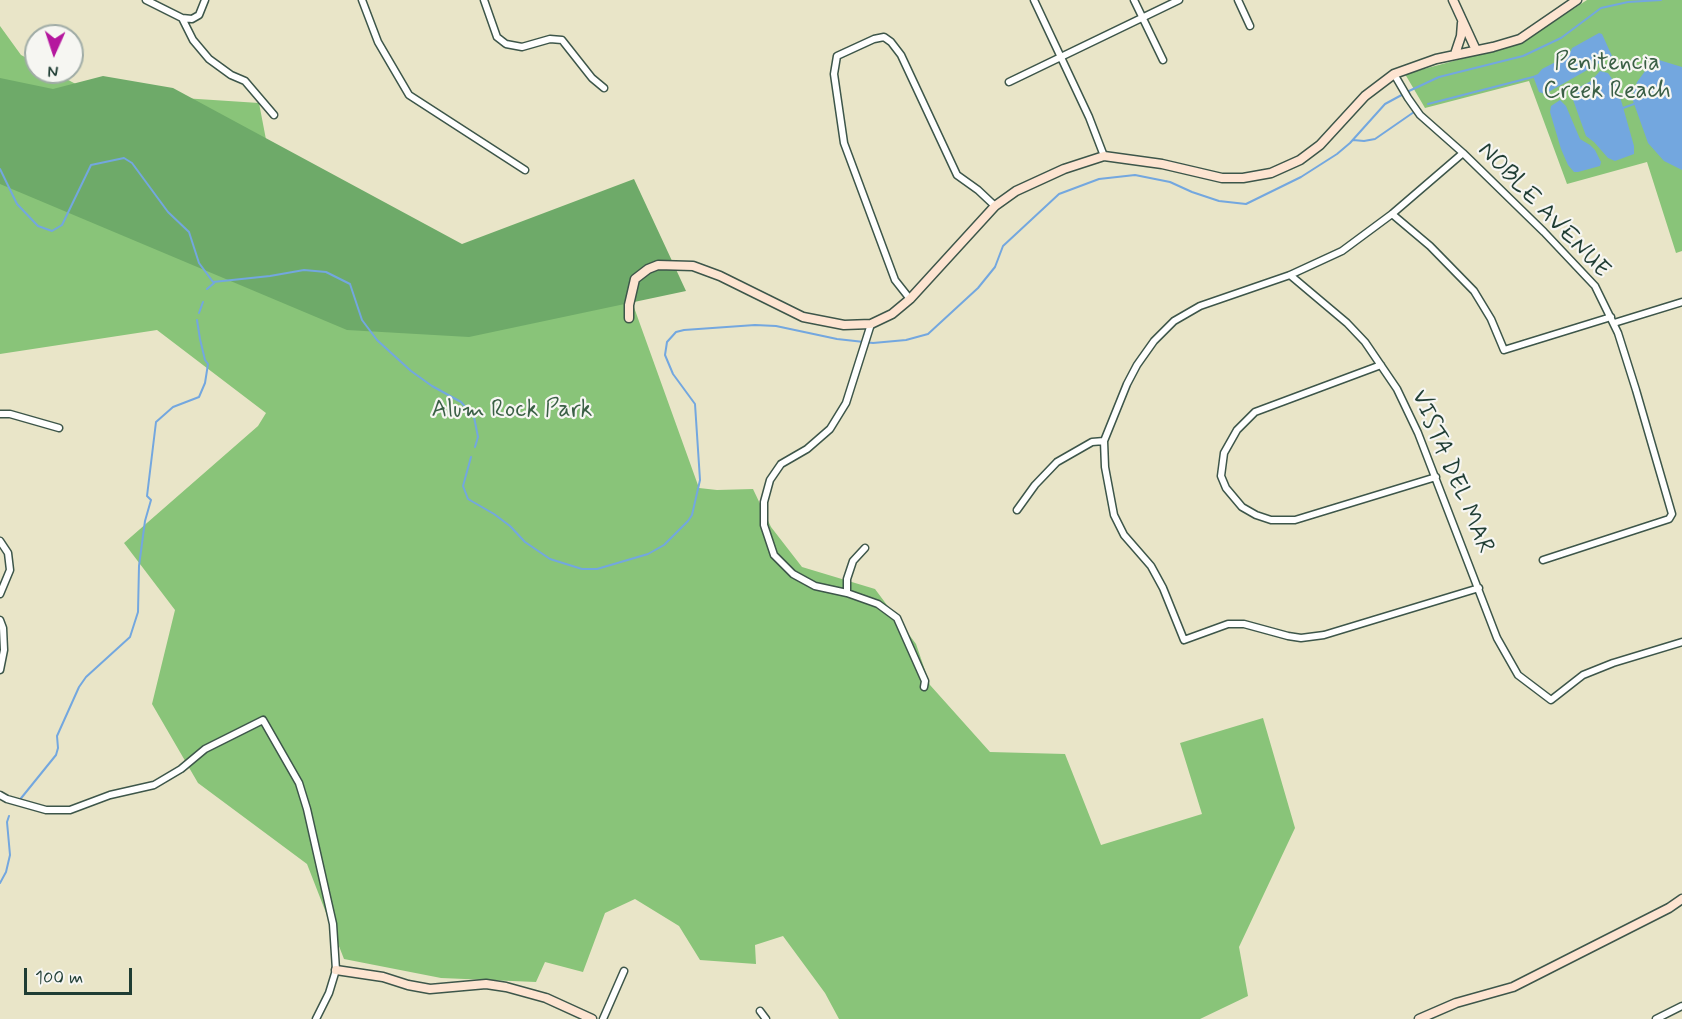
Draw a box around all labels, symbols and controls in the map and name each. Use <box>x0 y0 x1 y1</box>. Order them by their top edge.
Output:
north arrow <box>24 24 84 84</box>
park label: Penitencia Creek Reach <box>1543 50 1671 106</box>
text: N <box>47 60 59 81</box>
street label: NOBLE AVENUE <box>1471 137 1615 285</box>
street label: VISTA DEL MAR <box>1404 386 1498 558</box>
park label: Alum Rock Park <box>431 397 593 425</box>
scale bar <box>27 956 135 994</box>
text: 100 m <box>35 966 83 990</box>

